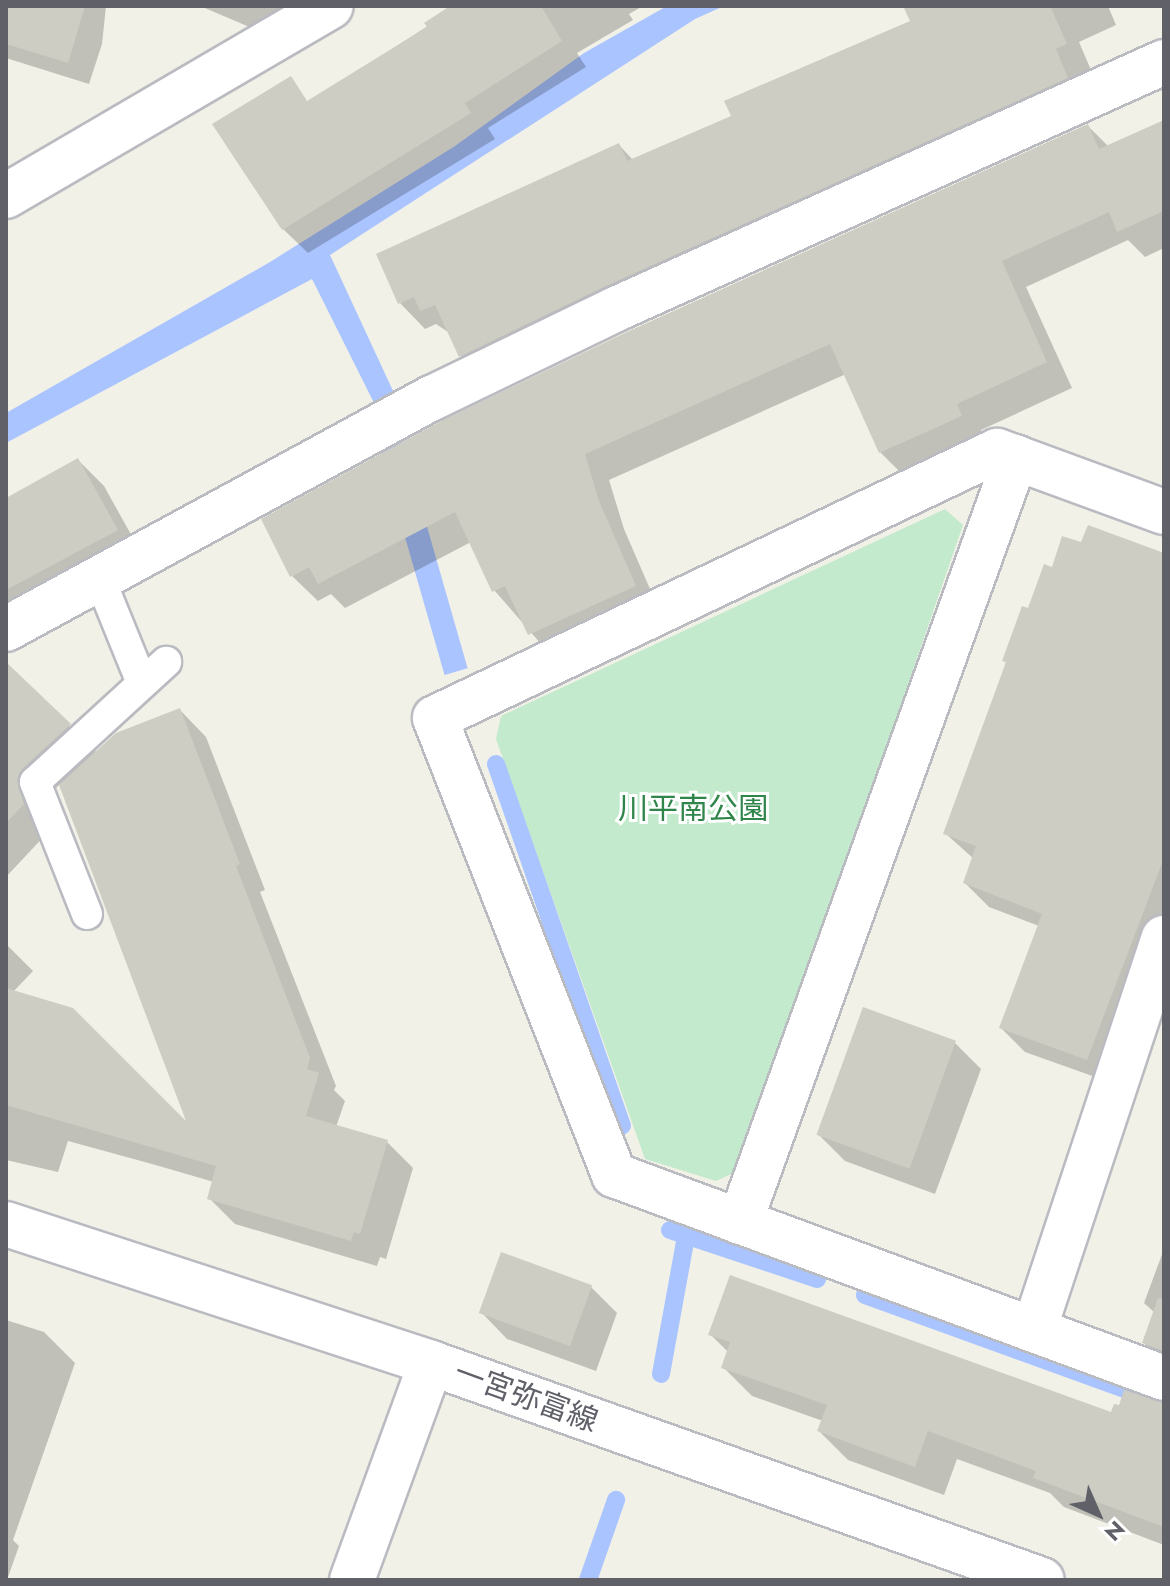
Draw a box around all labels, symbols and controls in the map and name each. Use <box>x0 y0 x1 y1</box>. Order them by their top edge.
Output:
park label: 川平南公園 <box>618 791 768 827</box>
street label: 一宮弥富線 <box>449 1354 603 1440</box>
north arrow <box>1058 1474 1138 1554</box>
text: N <box>1097 1513 1132 1548</box>

